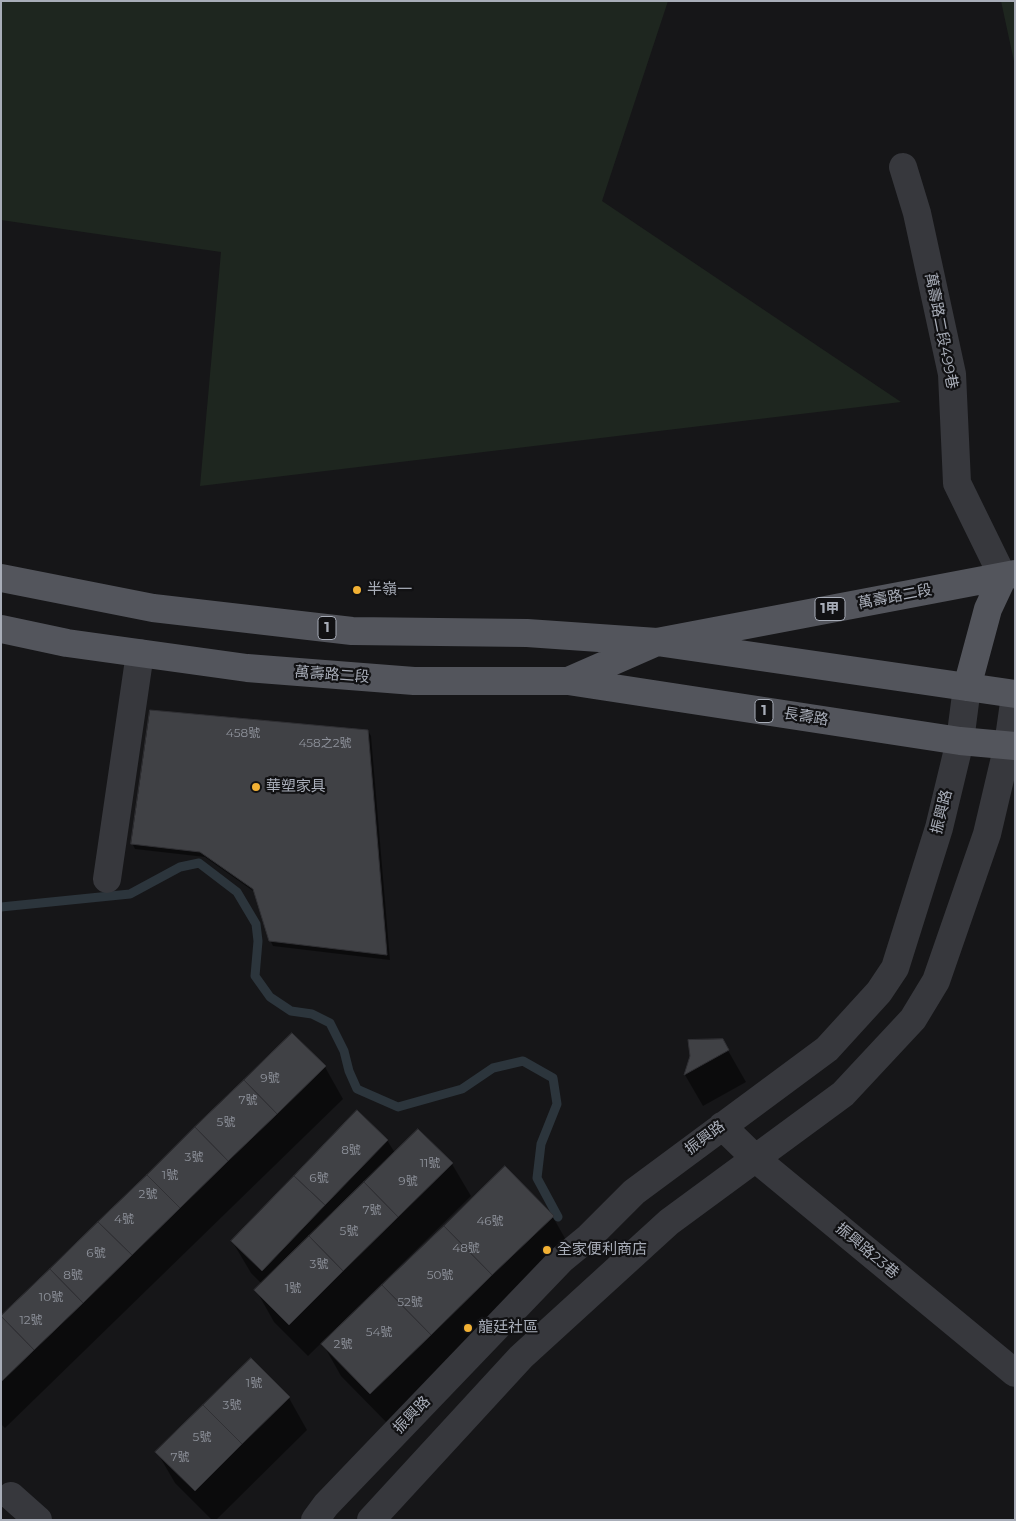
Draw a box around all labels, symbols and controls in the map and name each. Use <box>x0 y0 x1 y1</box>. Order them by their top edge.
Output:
street label: 萬壽路二段499巷 <box>921 271 961 391</box>
place label: 半嶺一 <box>367 581 412 599</box>
street label: 萬壽路二段 <box>856 581 934 613</box>
marker: 半嶺一 <box>351 584 363 596</box>
road number: 1甲 <box>815 598 845 620</box>
road number: 1 <box>318 616 336 640</box>
street label: 萬壽路二段 <box>294 663 370 687</box>
road number: 1 <box>755 699 773 722</box>
street label: 長壽路 <box>782 705 830 729</box>
house number: 458號 <box>226 726 260 740</box>
house number: 458之2號 <box>298 736 352 750</box>
place label: 華塑家具 <box>266 778 326 796</box>
marker: 華塑家具 <box>250 781 262 793</box>
street label: 振興路 <box>928 788 956 836</box>
house number: 9號 <box>260 1071 280 1085</box>
house number: 7號 <box>238 1093 258 1107</box>
house number: 5號 <box>217 1115 235 1129</box>
street label: 振興路 <box>682 1117 728 1159</box>
house number: 8號 <box>341 1143 361 1157</box>
house number: 3號 <box>185 1150 203 1164</box>
house number: 11號 <box>420 1156 440 1170</box>
house number: 1號 <box>162 1168 178 1182</box>
house number: 6號 <box>309 1171 329 1185</box>
house number: 9號 <box>398 1174 418 1188</box>
house number: 2號 <box>139 1187 157 1201</box>
house number: 7號 <box>362 1203 382 1217</box>
house number: 4號 <box>114 1212 134 1226</box>
house number: 46號 <box>476 1214 504 1228</box>
street label: 振興路23巷 <box>832 1219 902 1283</box>
house number: 5號 <box>340 1224 358 1238</box>
house number: 48號 <box>452 1241 480 1255</box>
place label: 全家便利商店 <box>557 1241 647 1259</box>
marker: 全家便利商店 <box>541 1244 553 1256</box>
house number: 6號 <box>86 1246 106 1260</box>
house number: 3號 <box>310 1257 328 1271</box>
house number: 8號 <box>63 1268 83 1282</box>
house number: 50號 <box>427 1268 453 1282</box>
house number: 1號 <box>285 1281 301 1295</box>
house number: 10號 <box>39 1290 63 1304</box>
house number: 52號 <box>397 1295 423 1309</box>
house number: 12號 <box>19 1313 43 1327</box>
place label: 龍廷社區 <box>478 1319 538 1337</box>
marker: 龍廷社區 <box>462 1322 474 1334</box>
house number: 54號 <box>366 1325 392 1339</box>
house number: 2號 <box>334 1337 352 1351</box>
house number: 1號 <box>246 1376 262 1390</box>
street label: 振興路 <box>390 1393 434 1437</box>
house number: 3號 <box>223 1398 241 1412</box>
house number: 5號 <box>193 1430 211 1444</box>
house number: 7號 <box>170 1450 190 1464</box>

